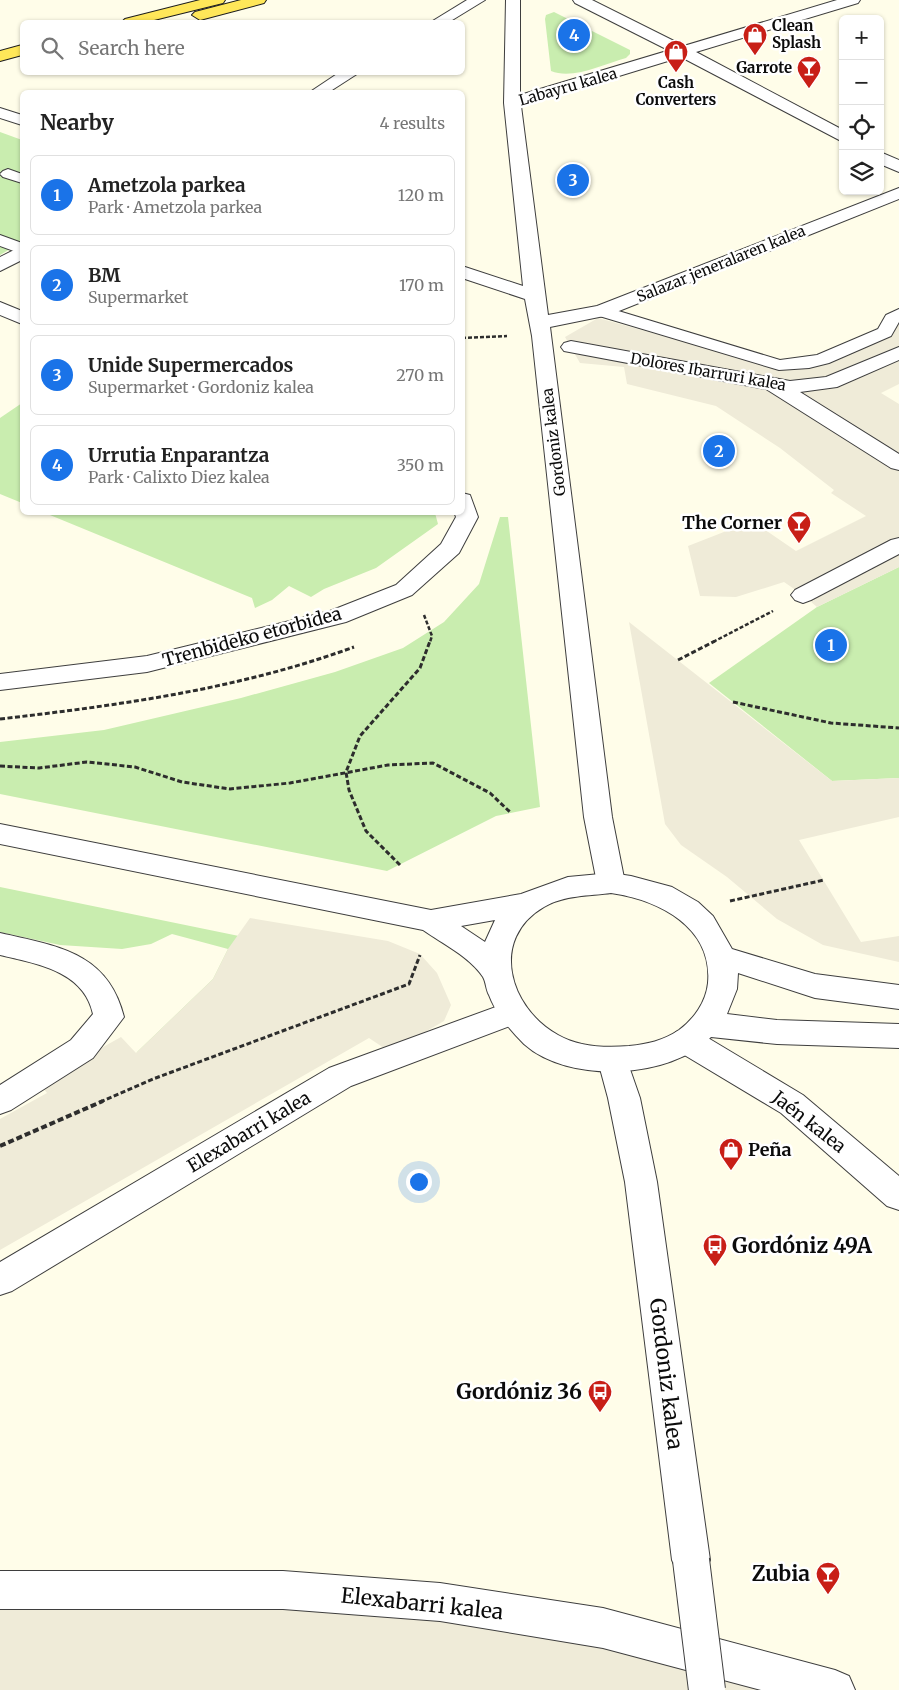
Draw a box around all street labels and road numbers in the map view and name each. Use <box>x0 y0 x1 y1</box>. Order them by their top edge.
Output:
street label: Labayru kalea <box>517 63 619 110</box>
street label: Salazar jeneralaren kalea <box>634 221 808 306</box>
street label: Dolores Ibarruri kalea <box>629 348 787 395</box>
street label: Gordoniz kalea <box>537 387 570 497</box>
street label: Trenbideko etorbidea <box>160 601 344 672</box>
street label: Jaén kalea <box>767 1085 851 1158</box>
street label: Elexabarri kalea <box>183 1086 315 1177</box>
street label: Gordoniz kalea <box>644 1297 689 1451</box>
street label: Elexabarri kalea <box>340 1582 505 1625</box>

